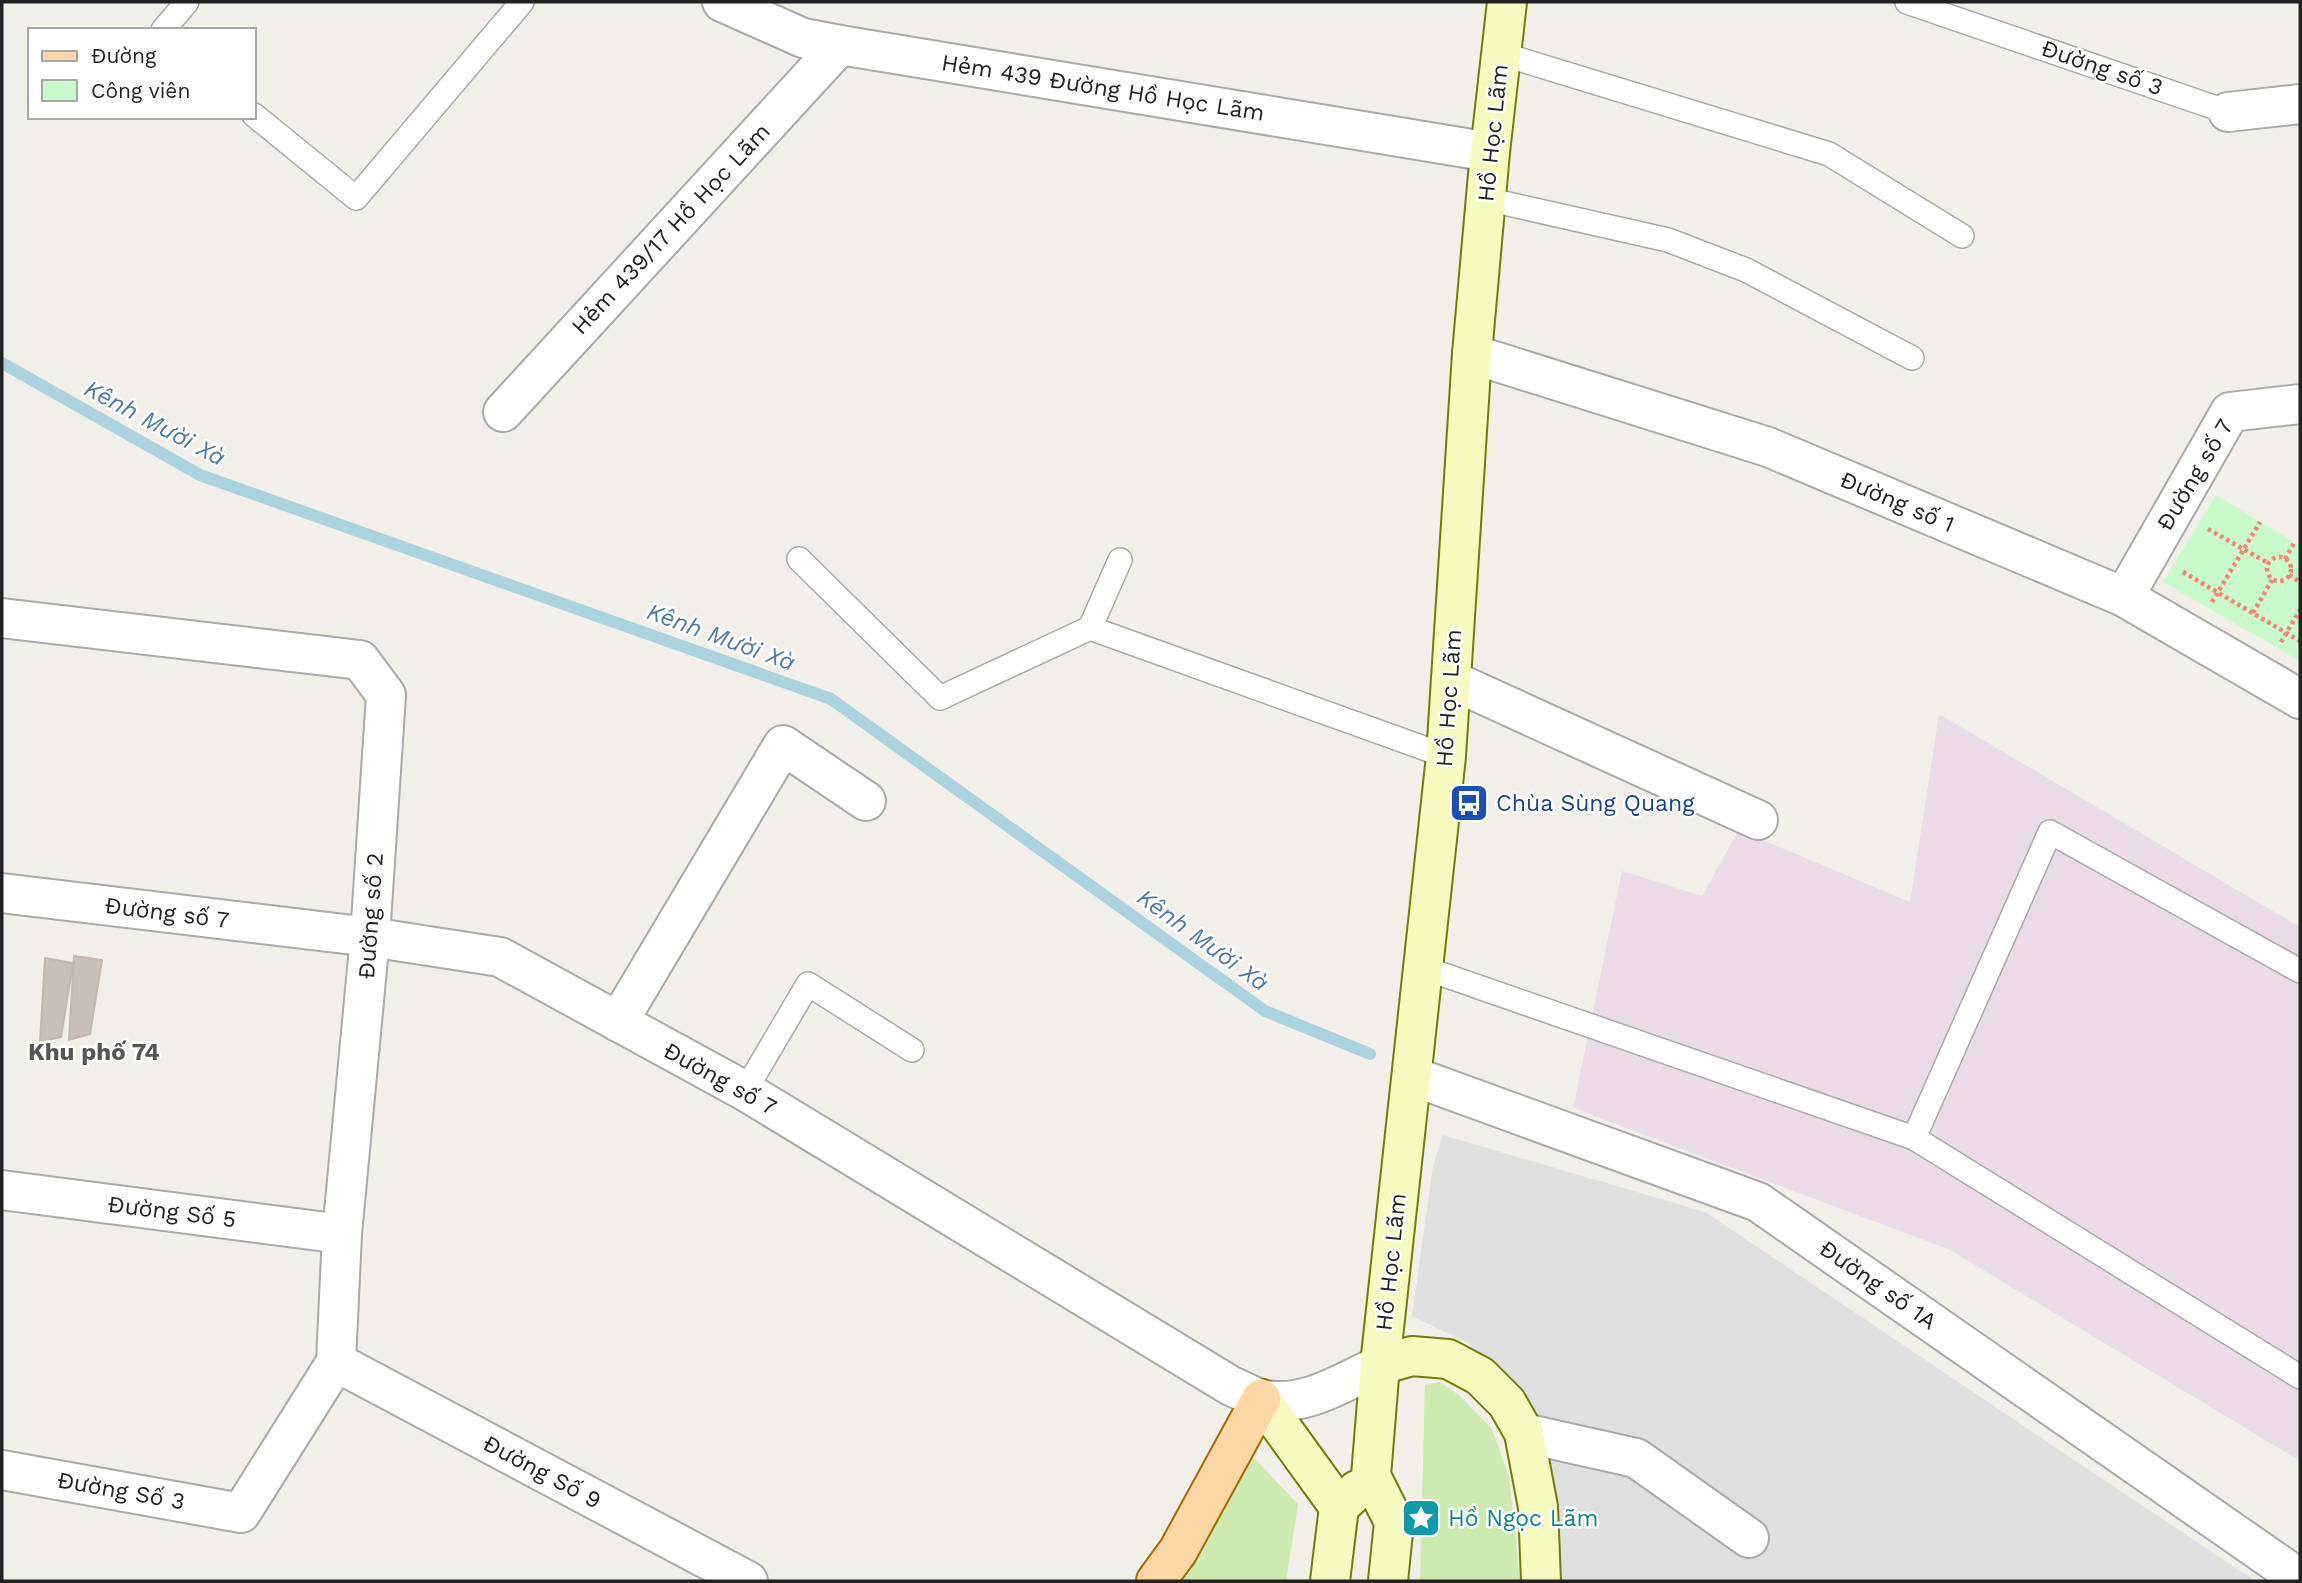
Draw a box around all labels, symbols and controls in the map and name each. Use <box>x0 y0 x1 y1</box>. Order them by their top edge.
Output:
legend <box>28 28 256 119</box>
street label: Đường số 3 <box>2038 35 2166 101</box>
text: Đường <box>91 43 157 68</box>
street label: Hẻm 439 Đường Hồ Học Lãm <box>940 49 1266 127</box>
street label: Hồ Học Lãm <box>1472 63 1514 203</box>
text: Công viên <box>91 78 190 103</box>
street label: Hẻm 439/17 Hồ Học Lãm <box>566 118 776 340</box>
water label: Kênh Mười Xà <box>80 374 230 472</box>
street label: Đường số 7 <box>2151 414 2239 536</box>
street label: Đường số 1 <box>1836 466 1958 538</box>
water label: Kênh Mười Xà <box>643 597 799 677</box>
street label: Hồ Học Lãm <box>1431 628 1467 768</box>
bus stop icon: Chùa Sùng Quang <box>1448 782 1490 824</box>
place label: Chùa Sùng Quang <box>1496 790 1695 817</box>
street label: Đường số 2 <box>353 852 389 980</box>
water label: Kênh Mười Xà <box>1132 883 1274 997</box>
street label: Đường số 7 <box>103 892 231 934</box>
street label: Đường số 7 <box>659 1037 781 1121</box>
district label: Khu phố 74 <box>28 1038 160 1066</box>
street label: Đường Số 5 <box>106 1191 238 1233</box>
street label: Hồ Học Lãm <box>1370 1192 1412 1332</box>
street label: Đường số 1A <box>1814 1235 1942 1335</box>
street label: Đường Số 9 <box>478 1430 606 1514</box>
street label: Đường Số 3 <box>55 1466 187 1516</box>
place icon: Hồ Ngọc Lãm <box>1400 1497 1442 1539</box>
place label: Hồ Ngọc Lãm <box>1448 1505 1598 1532</box>

